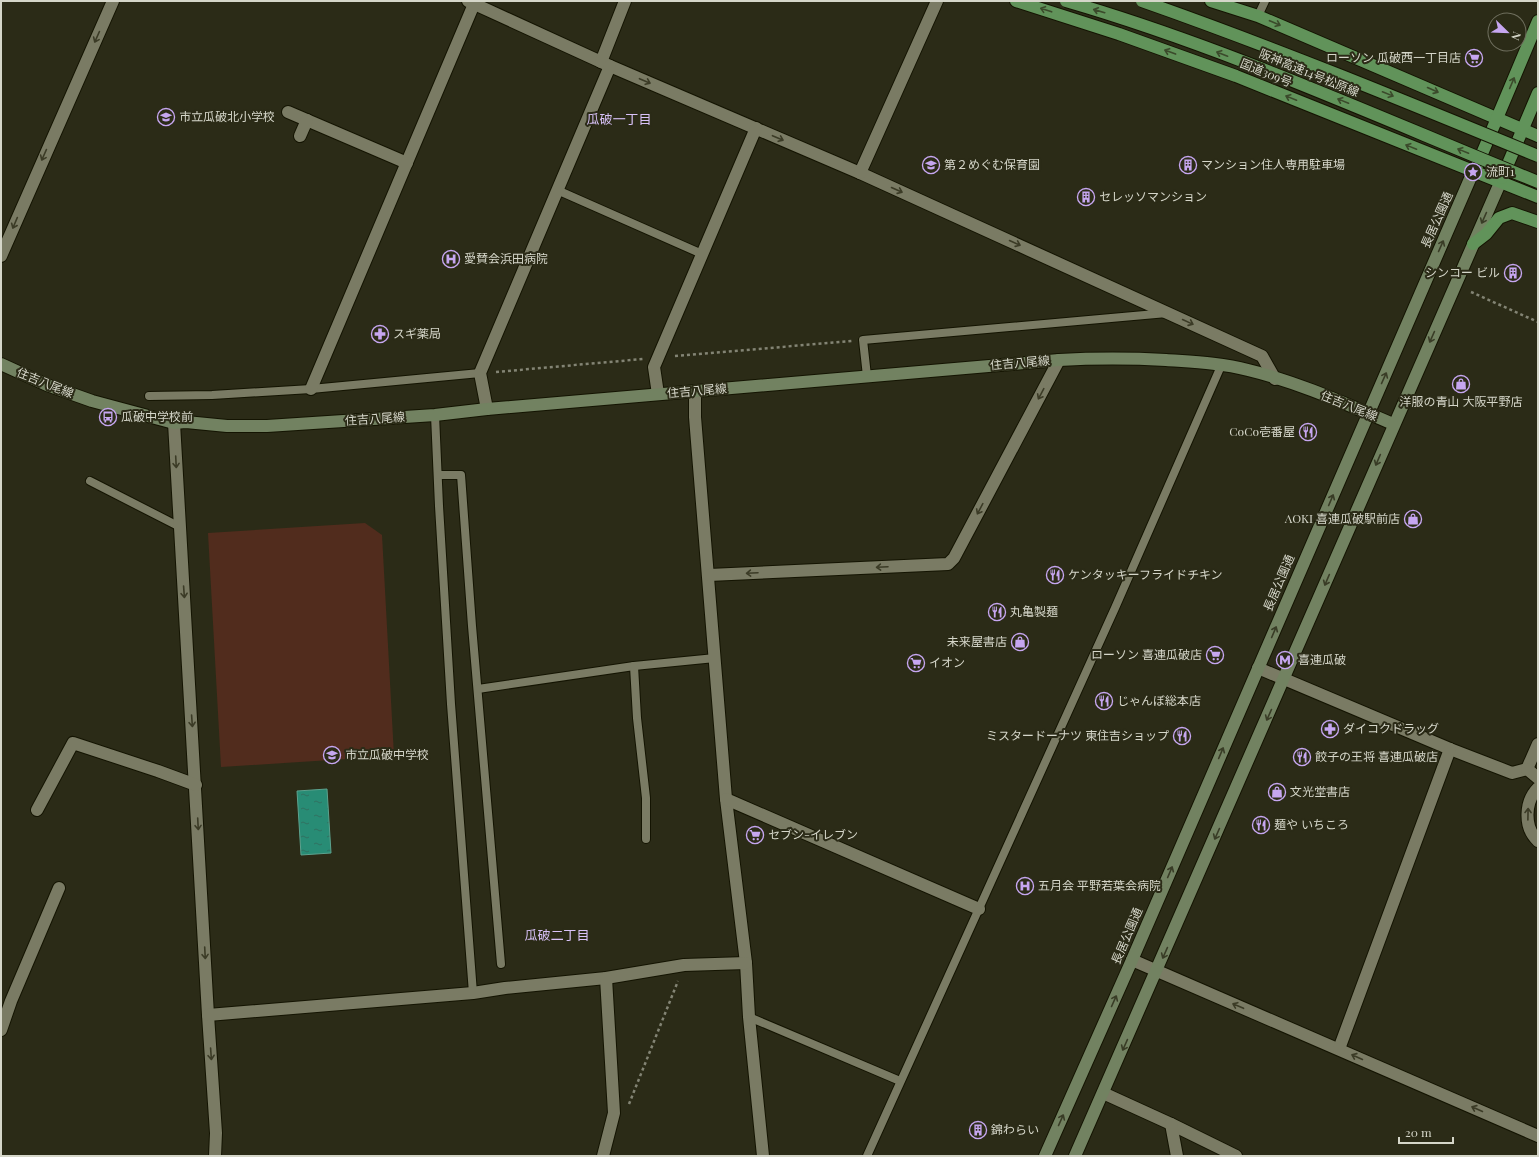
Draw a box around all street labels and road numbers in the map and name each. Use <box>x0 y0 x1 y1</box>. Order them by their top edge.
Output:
street label: 阪神高速14号松原線 <box>1257 45 1362 99</box>
street label: 国道309号 <box>1238 54 1295 90</box>
street label: 長居公園通 <box>1417 189 1456 250</box>
street label: 住吉八尾線 <box>989 351 1051 373</box>
street label: 住吉八尾線 <box>15 363 76 401</box>
street label: 住吉八尾線 <box>666 379 728 401</box>
street label: 住吉八尾線 <box>1319 386 1380 424</box>
street label: 住吉八尾線 <box>344 408 405 428</box>
street label: 長居公園通 <box>1259 552 1297 613</box>
street label: 長居公園通 <box>1107 905 1145 966</box>

